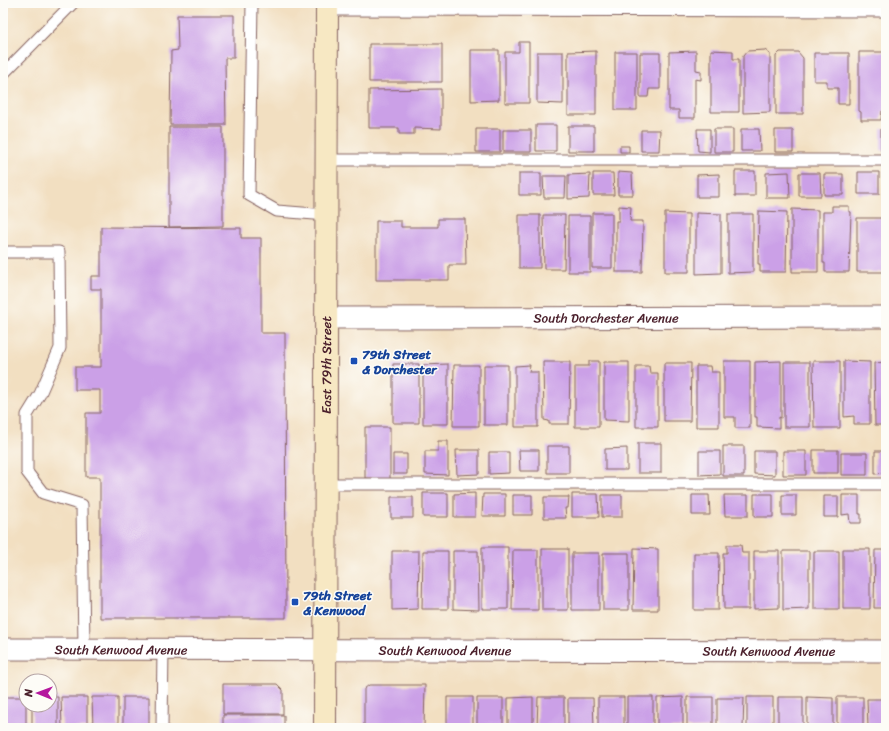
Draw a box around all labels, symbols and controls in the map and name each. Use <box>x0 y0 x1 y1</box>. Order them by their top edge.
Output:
street label: South Dorchester Avenue <box>533 306 679 330</box>
street label: East 79th Street <box>315 316 338 414</box>
place label: 79th Street & Dorchester <box>362 343 438 381</box>
marker: 79th Street & Dorchester <box>349 356 359 366</box>
place label: 79th Street & Kenwood <box>303 584 372 622</box>
marker: 79th Street & Kenwood <box>290 597 300 607</box>
street label: South Kenwood Avenue <box>55 638 188 661</box>
street label: South Kenwood Avenue <box>379 639 512 662</box>
street label: South Kenwood Avenue <box>703 640 836 663</box>
north arrow <box>18 673 58 713</box>
text: N <box>19 688 38 698</box>

